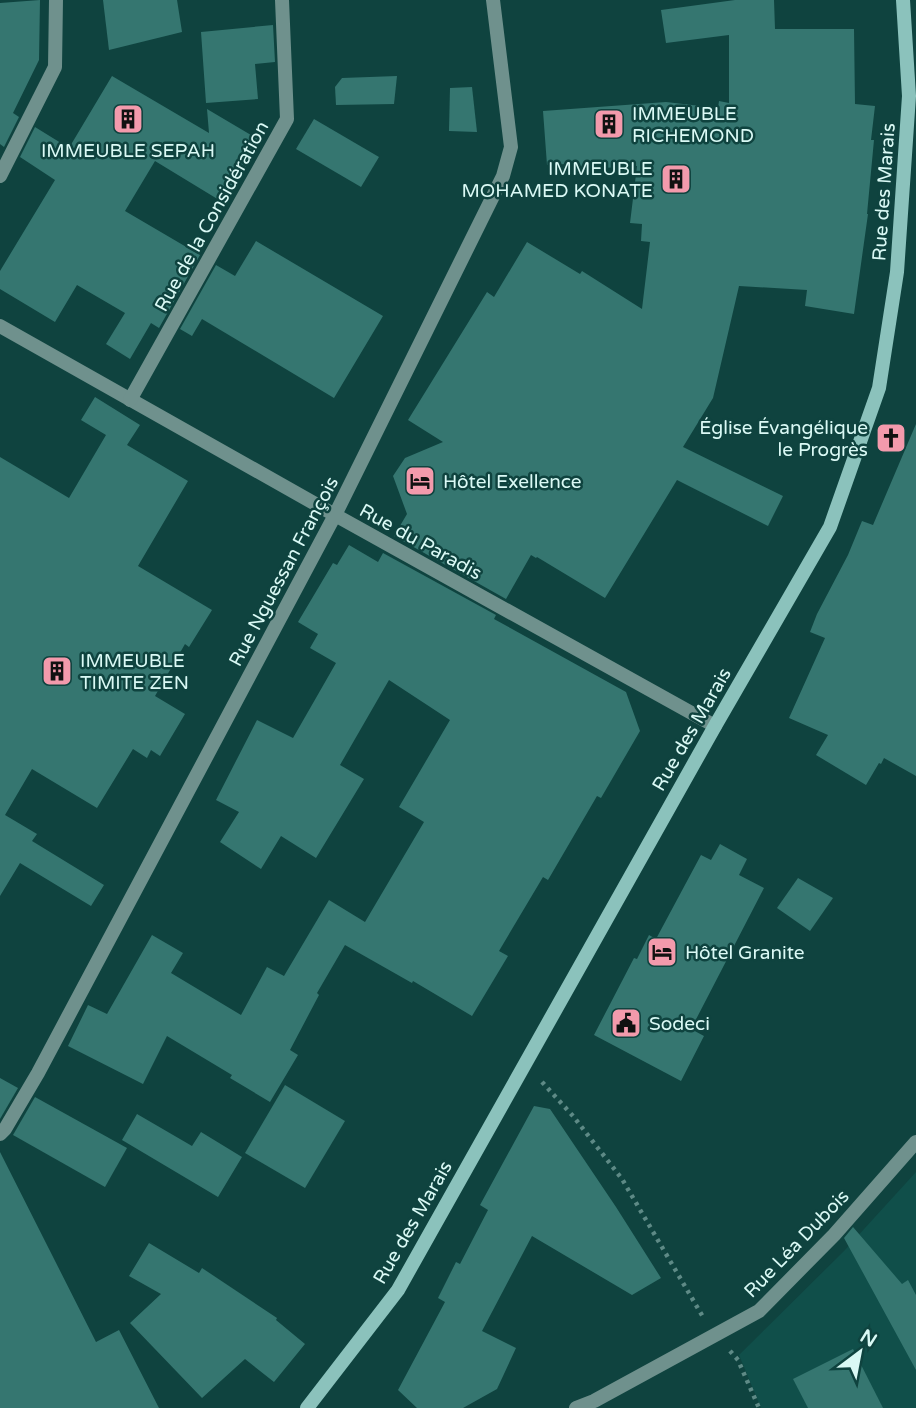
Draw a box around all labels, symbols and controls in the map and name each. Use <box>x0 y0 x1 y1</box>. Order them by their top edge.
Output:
building icon: IMMEUBLE SEPAH <box>111 102 145 136</box>
place label: IMMEUBLE RICHEMOND <box>632 103 754 147</box>
building icon: IMMEUBLE RICHEMOND <box>592 107 626 141</box>
street label: Rue de la Considération <box>150 117 273 316</box>
street label: Rue des Marais <box>868 122 900 262</box>
place label: IMMEUBLE SEPAH <box>41 140 215 162</box>
place label: IMMEUBLE MOHAMED KONATE <box>461 158 653 202</box>
building icon: IMMEUBLE MOHAMED KONATE <box>659 162 693 196</box>
place label: Église Évangélique le Progrès <box>699 417 868 461</box>
church icon: Église Évangélique le Progrès <box>874 421 908 455</box>
hotel icon: Hôtel Exellence <box>403 464 437 498</box>
place label: Hôtel Exellence <box>443 471 582 493</box>
street label: Rue Nguessan François <box>225 473 343 670</box>
street label: Rue du Paradis <box>356 499 485 584</box>
place label: IMMEUBLE TIMITE ZEN <box>80 650 189 694</box>
building icon: IMMEUBLE TIMITE ZEN <box>40 654 74 688</box>
street label: Rue des Marais <box>648 664 736 795</box>
hotel icon: Hôtel Granite <box>645 935 679 969</box>
place label: Hôtel Granite <box>685 942 805 964</box>
public building icon: Sodeci <box>609 1006 643 1040</box>
place label: Sodeci <box>649 1013 710 1035</box>
street label: Rue des Marais <box>369 1157 457 1288</box>
street label: Rue Léa Dubois <box>740 1185 854 1302</box>
north arrow <box>825 1317 895 1387</box>
text: N <box>856 1325 881 1352</box>

